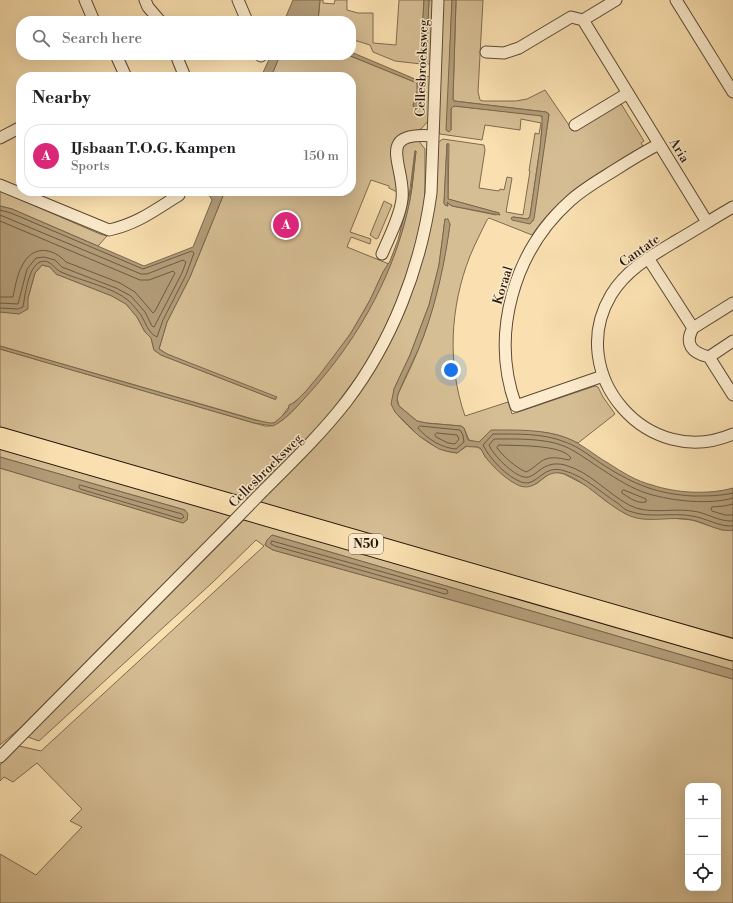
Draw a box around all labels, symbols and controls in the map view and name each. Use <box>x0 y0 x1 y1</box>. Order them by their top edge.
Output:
search box <box>16 16 356 60</box>
street label: Cellesbroeksweg <box>412 19 432 117</box>
icon: search <box>30 27 52 49</box>
text: Search here <box>62 29 142 48</box>
text: Nearby <box>32 87 91 109</box>
street label: Aria <box>665 135 693 166</box>
text: IJsbaan T.O.G. Kampen <box>71 139 236 158</box>
text: A <box>41 148 51 164</box>
text: 150 m <box>304 148 339 164</box>
text: Sports <box>71 158 110 174</box>
pin: A <box>273 210 299 240</box>
street label: Cantate <box>616 231 663 270</box>
street label: Koraal <box>490 264 516 306</box>
your location <box>441 360 461 380</box>
street label: Cellesbroeksweg <box>226 430 306 511</box>
road number: N50 <box>349 534 383 554</box>
map controls <box>685 783 721 891</box>
button: + <box>685 783 721 819</box>
button: − <box>685 819 721 855</box>
button: locate <box>685 855 721 891</box>

